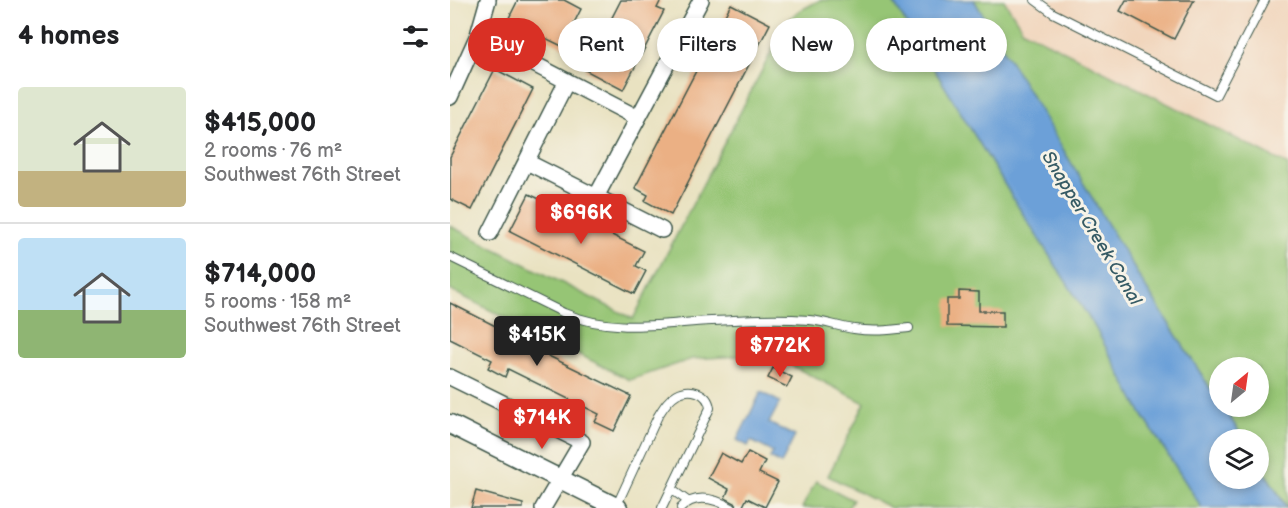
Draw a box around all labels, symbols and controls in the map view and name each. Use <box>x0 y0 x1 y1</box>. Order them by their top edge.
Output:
chip: Buy <box>468 18 546 72</box>
chip: Rent <box>558 18 645 72</box>
chip: Filters <box>657 18 758 72</box>
chip: New <box>770 18 854 72</box>
chip: Apartment <box>866 18 1007 72</box>
icon: filters <box>399 20 432 53</box>
text: 4 homes <box>18 21 119 52</box>
text: $415,000 <box>204 108 316 139</box>
icon: home <box>66 111 138 183</box>
text: 2 rooms · 76 m² <box>204 139 342 163</box>
water label: Snapper Creek Canal <box>1037 148 1146 310</box>
text: Southwest 76th Street <box>204 163 401 187</box>
pin: $696K <box>539 194 623 245</box>
text: $696K <box>550 201 612 225</box>
text: $714,000 <box>204 259 316 290</box>
icon: home <box>66 262 138 334</box>
text: 5 rooms · 158 m² <box>204 290 351 314</box>
text: Southwest 76th Street <box>204 314 401 338</box>
pin: $415K <box>495 316 579 367</box>
text: $415K <box>508 323 566 347</box>
pin: $772K <box>738 327 822 378</box>
text: $772K <box>750 334 810 358</box>
north arrow <box>1209 357 1269 417</box>
map controls <box>1209 357 1269 489</box>
pin: $714K <box>500 399 584 450</box>
text: $714K <box>513 406 571 430</box>
button: layers <box>1209 429 1269 489</box>

